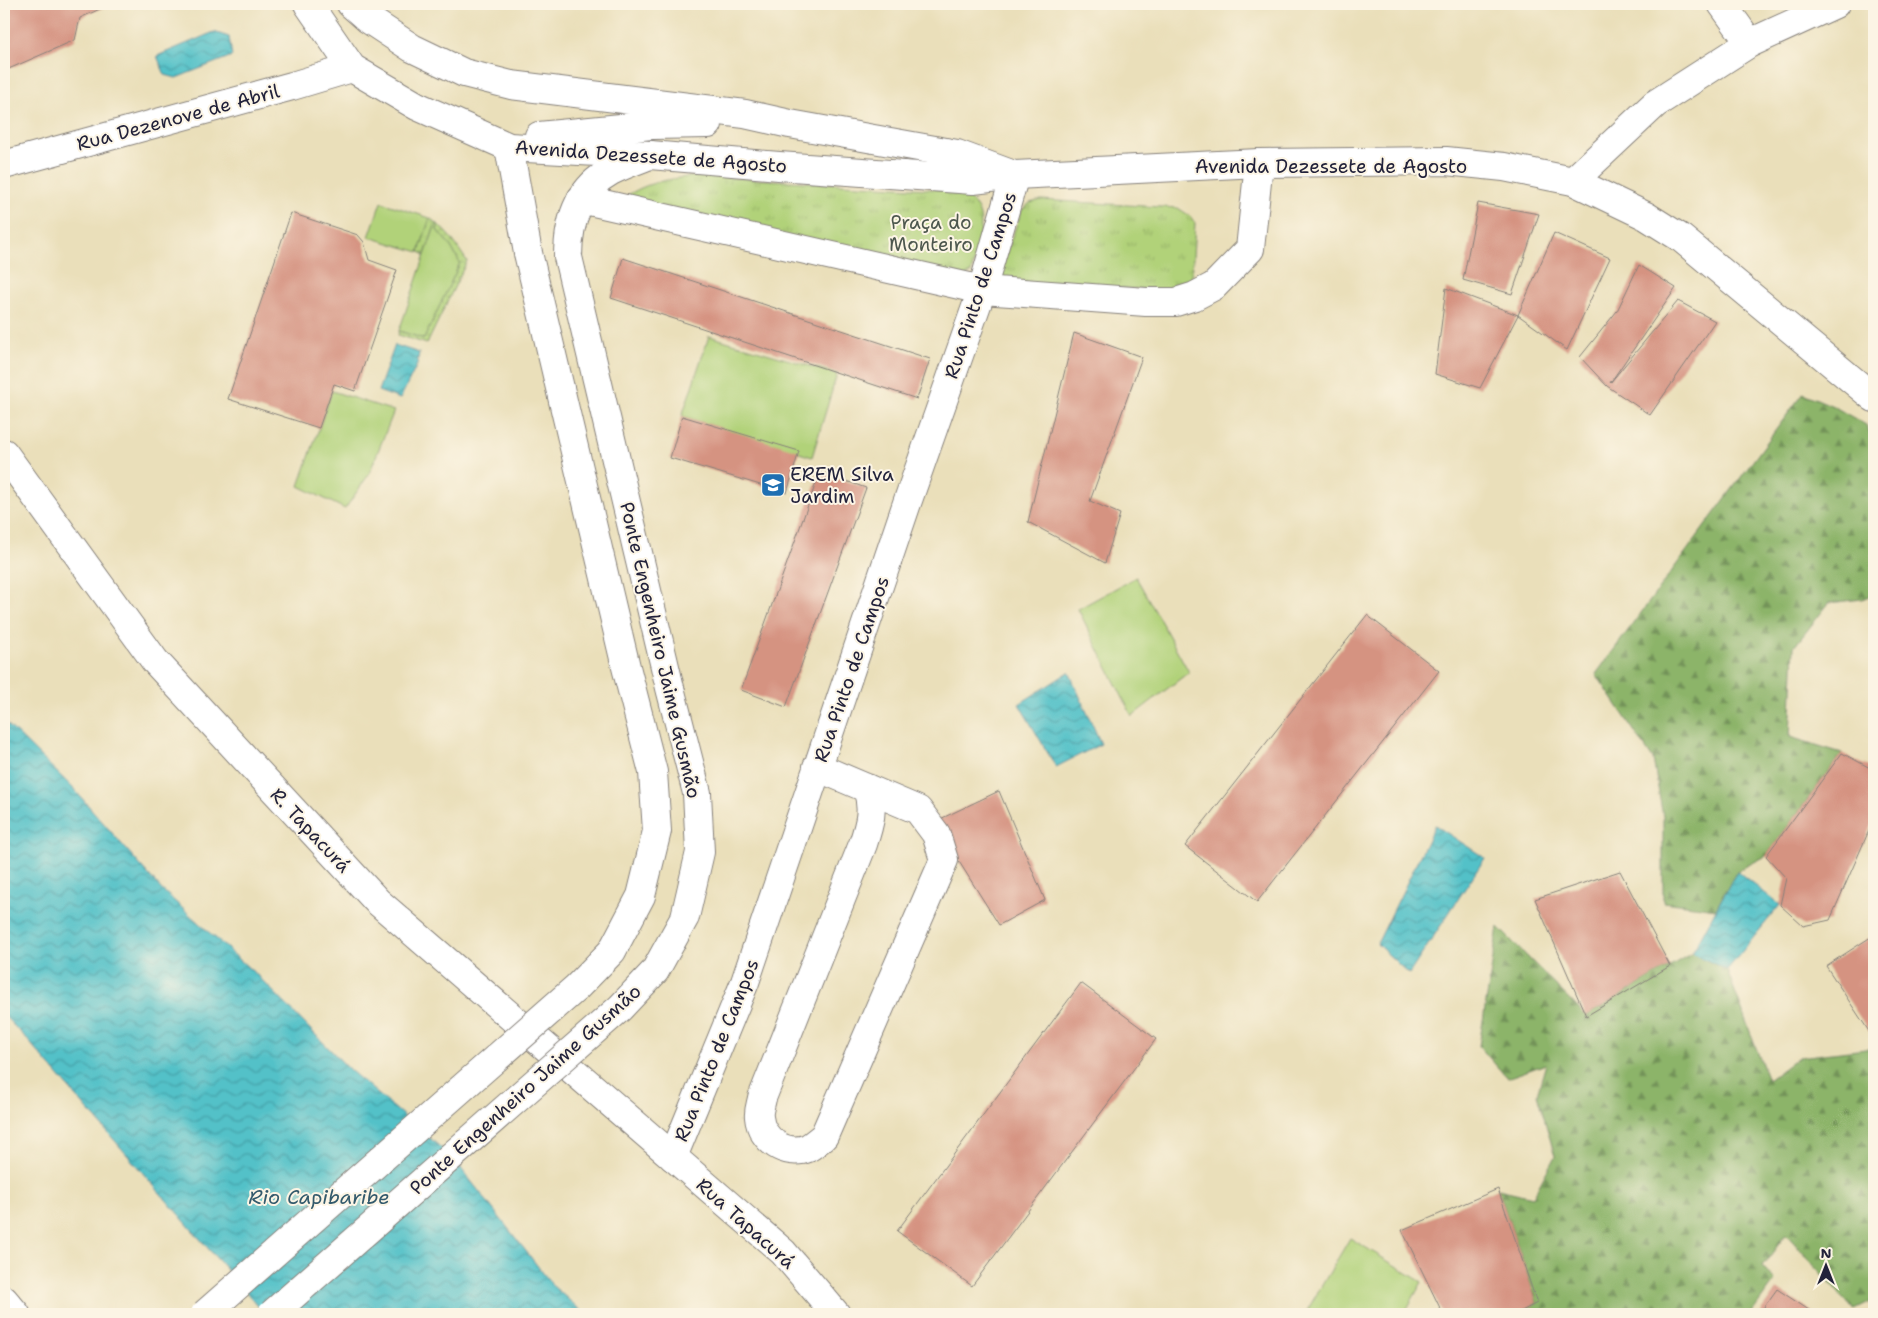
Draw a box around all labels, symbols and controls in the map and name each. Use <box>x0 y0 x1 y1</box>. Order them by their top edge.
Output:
street label: Rua Dezenove de Abril <box>74 78 283 157</box>
street label: Avenida Dezessete de Agosto <box>514 135 788 178</box>
street label: Avenida Dezessete de Agosto <box>1195 154 1467 179</box>
street label: Rua Pinto de Campos <box>938 189 1022 382</box>
park label: Praça do Monteiro <box>889 210 973 257</box>
place label: EREM Silva Jardim <box>790 462 894 509</box>
school or university icon: EREM Silva Jardim <box>760 472 786 498</box>
street label: Ponte Engenheiro Jaime Gusmão <box>614 500 707 801</box>
street label: Rua Pinto de Campos <box>808 573 895 765</box>
street label: R. Tapacurá <box>265 783 356 878</box>
street label: Rua Pinto de Campos <box>668 955 765 1145</box>
street label: Ponte Engenheiro Jaime Gusmão <box>404 979 646 1200</box>
street label: Rua Tapacurá <box>691 1172 801 1275</box>
water label: Rio Capibaribe <box>248 1184 390 1210</box>
north arrow <box>1800 1240 1850 1290</box>
text: N <box>1820 1244 1832 1262</box>

